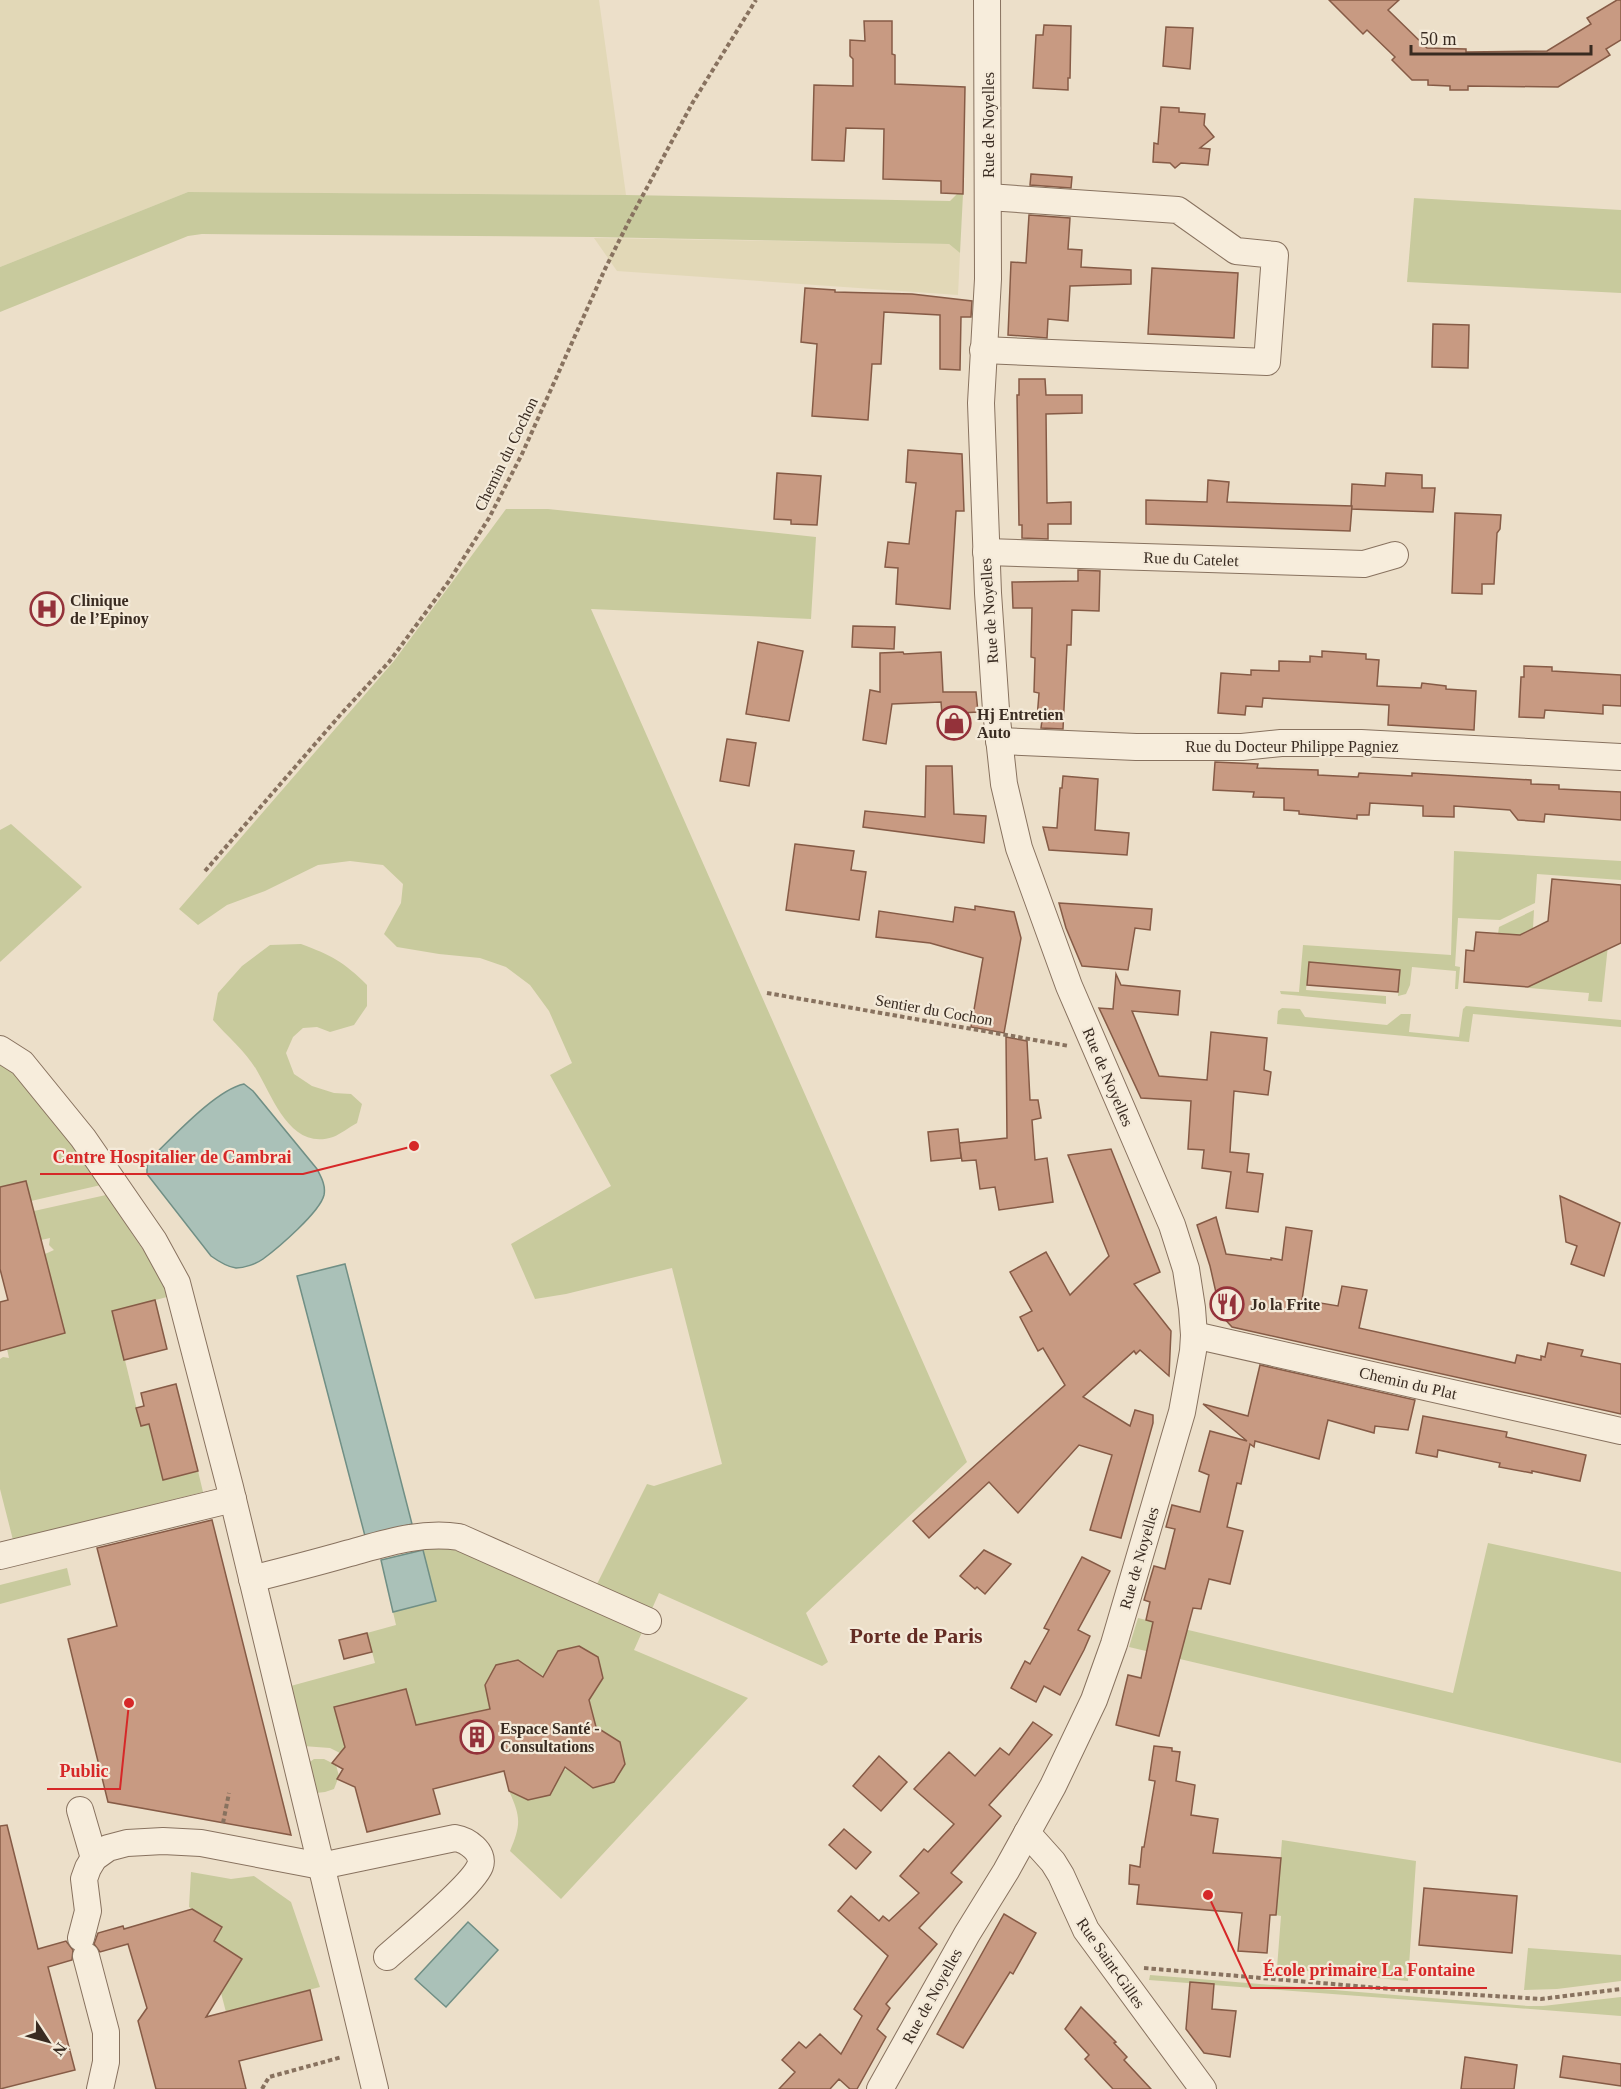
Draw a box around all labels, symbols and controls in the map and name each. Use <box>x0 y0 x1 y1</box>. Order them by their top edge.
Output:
scale bar <box>1411 18 1591 56</box>
text: 50 m <box>1420 29 1457 49</box>
street label: Rue de Noyelles <box>980 72 998 178</box>
street label: Chemin du Cochon <box>471 394 541 514</box>
street label: Rue du Catelet <box>1143 549 1239 569</box>
street label: Rue de Noyelles <box>977 558 1002 664</box>
hospital icon: Clinique de l’Epinoy <box>29 591 65 627</box>
place label: Clinique de l’Epinoy <box>70 592 149 628</box>
shop icon: Hj Entretien Auto <box>936 705 972 741</box>
place label: Hj Entretien Auto <box>977 706 1063 741</box>
street label: Rue du Docteur Philippe Pagniez <box>1185 738 1399 756</box>
street label: Sentier du Cochon <box>874 991 994 1029</box>
street label: Rue de Noyelles <box>1079 1025 1136 1129</box>
callout: Centre Hospitalier de Cambrai <box>40 1138 303 1174</box>
text: Centre Hospitalier de Cambrai <box>53 1147 291 1167</box>
restaurant icon: Jo la Frite <box>1209 1286 1245 1322</box>
place label: Jo la Frite <box>1250 1296 1320 1313</box>
street label: Chemin du Plat <box>1358 1364 1459 1403</box>
street label: Rue de Noyelles <box>1116 1505 1163 1611</box>
district label: Porte de Paris <box>849 1623 983 1648</box>
building icon: Espace Santé - Consultations <box>459 1719 495 1755</box>
place label: Espace Santé - Consultations <box>500 1720 600 1755</box>
callout: Public <box>47 1753 120 1789</box>
text: Public <box>59 1761 109 1781</box>
street label: Rue Saint-Gilles <box>1074 1915 1148 2011</box>
street label: Rue de Noyelles <box>899 1946 966 2047</box>
callout: École primaire La Fontaine <box>1251 1952 1487 1988</box>
text: École primaire La Fontaine <box>1263 1959 1475 1980</box>
north arrow <box>18 2011 78 2071</box>
text: N <box>49 2040 70 2060</box>

